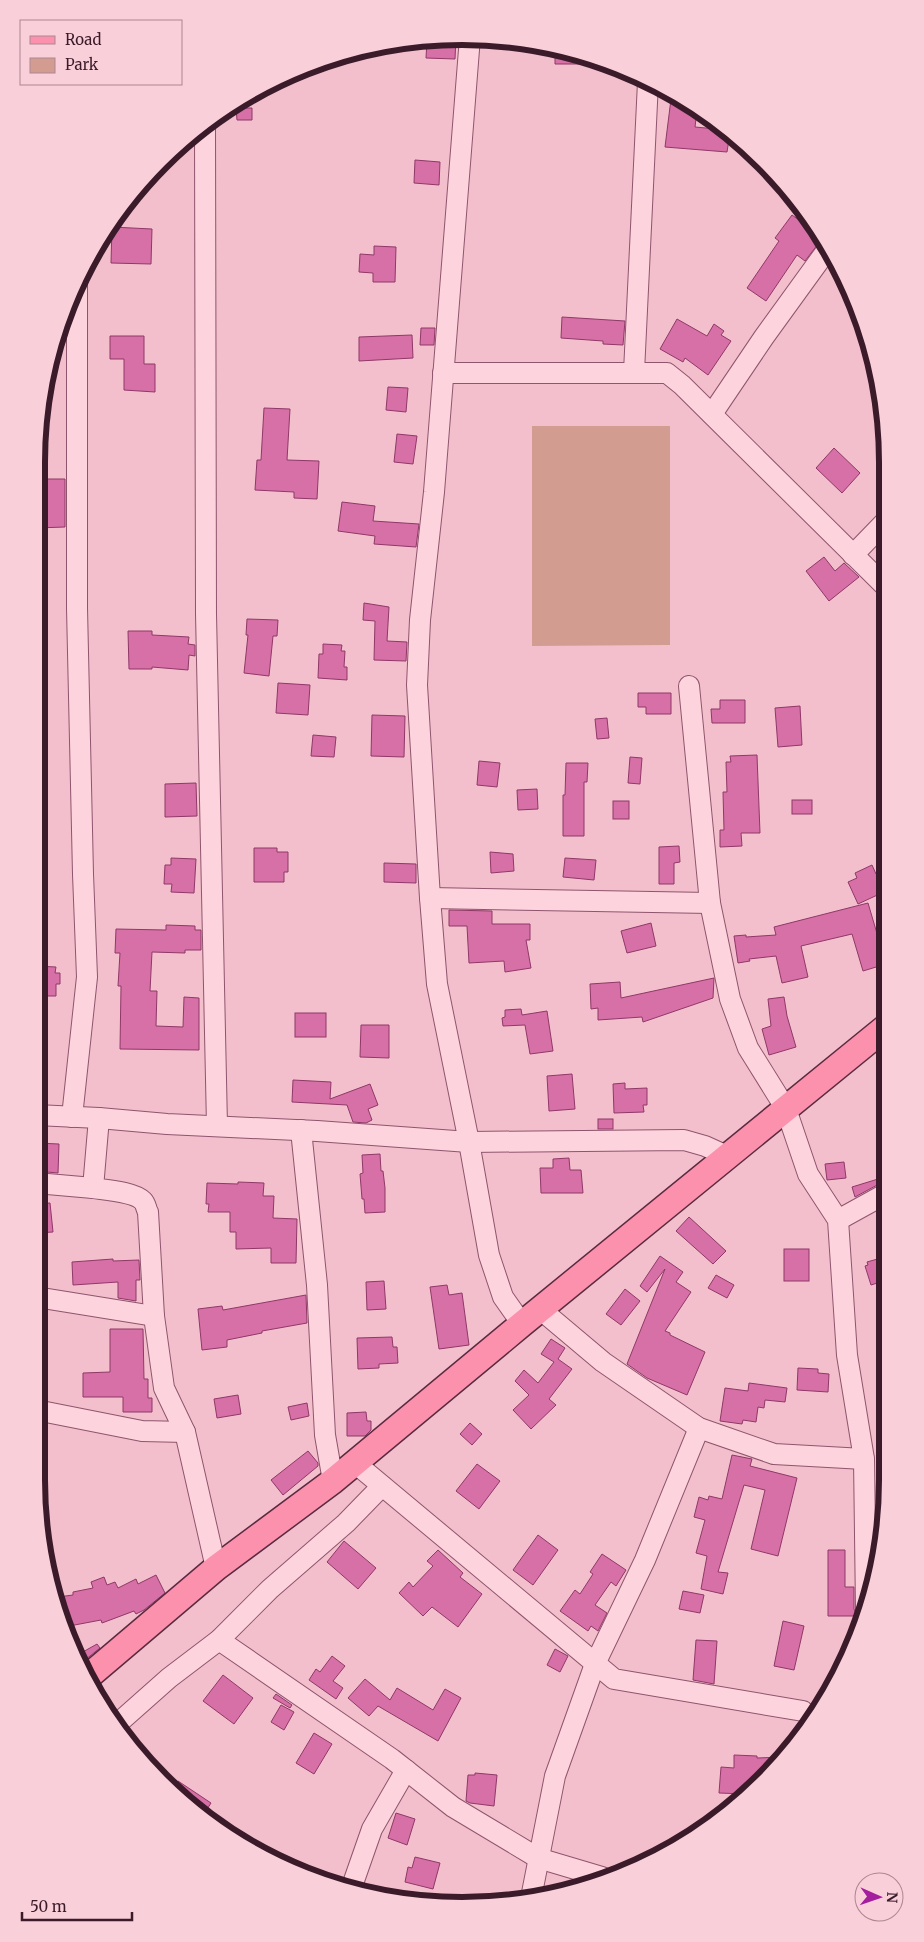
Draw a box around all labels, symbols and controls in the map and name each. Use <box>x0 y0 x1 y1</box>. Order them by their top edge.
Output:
legend <box>20 20 182 85</box>
text: Road <box>65 30 101 49</box>
text: Park <box>65 55 99 74</box>
north arrow <box>854 1872 904 1922</box>
scale bar <box>22 1890 132 1922</box>
text: N <box>883 1892 901 1903</box>
text: 50 m <box>30 1897 67 1916</box>

